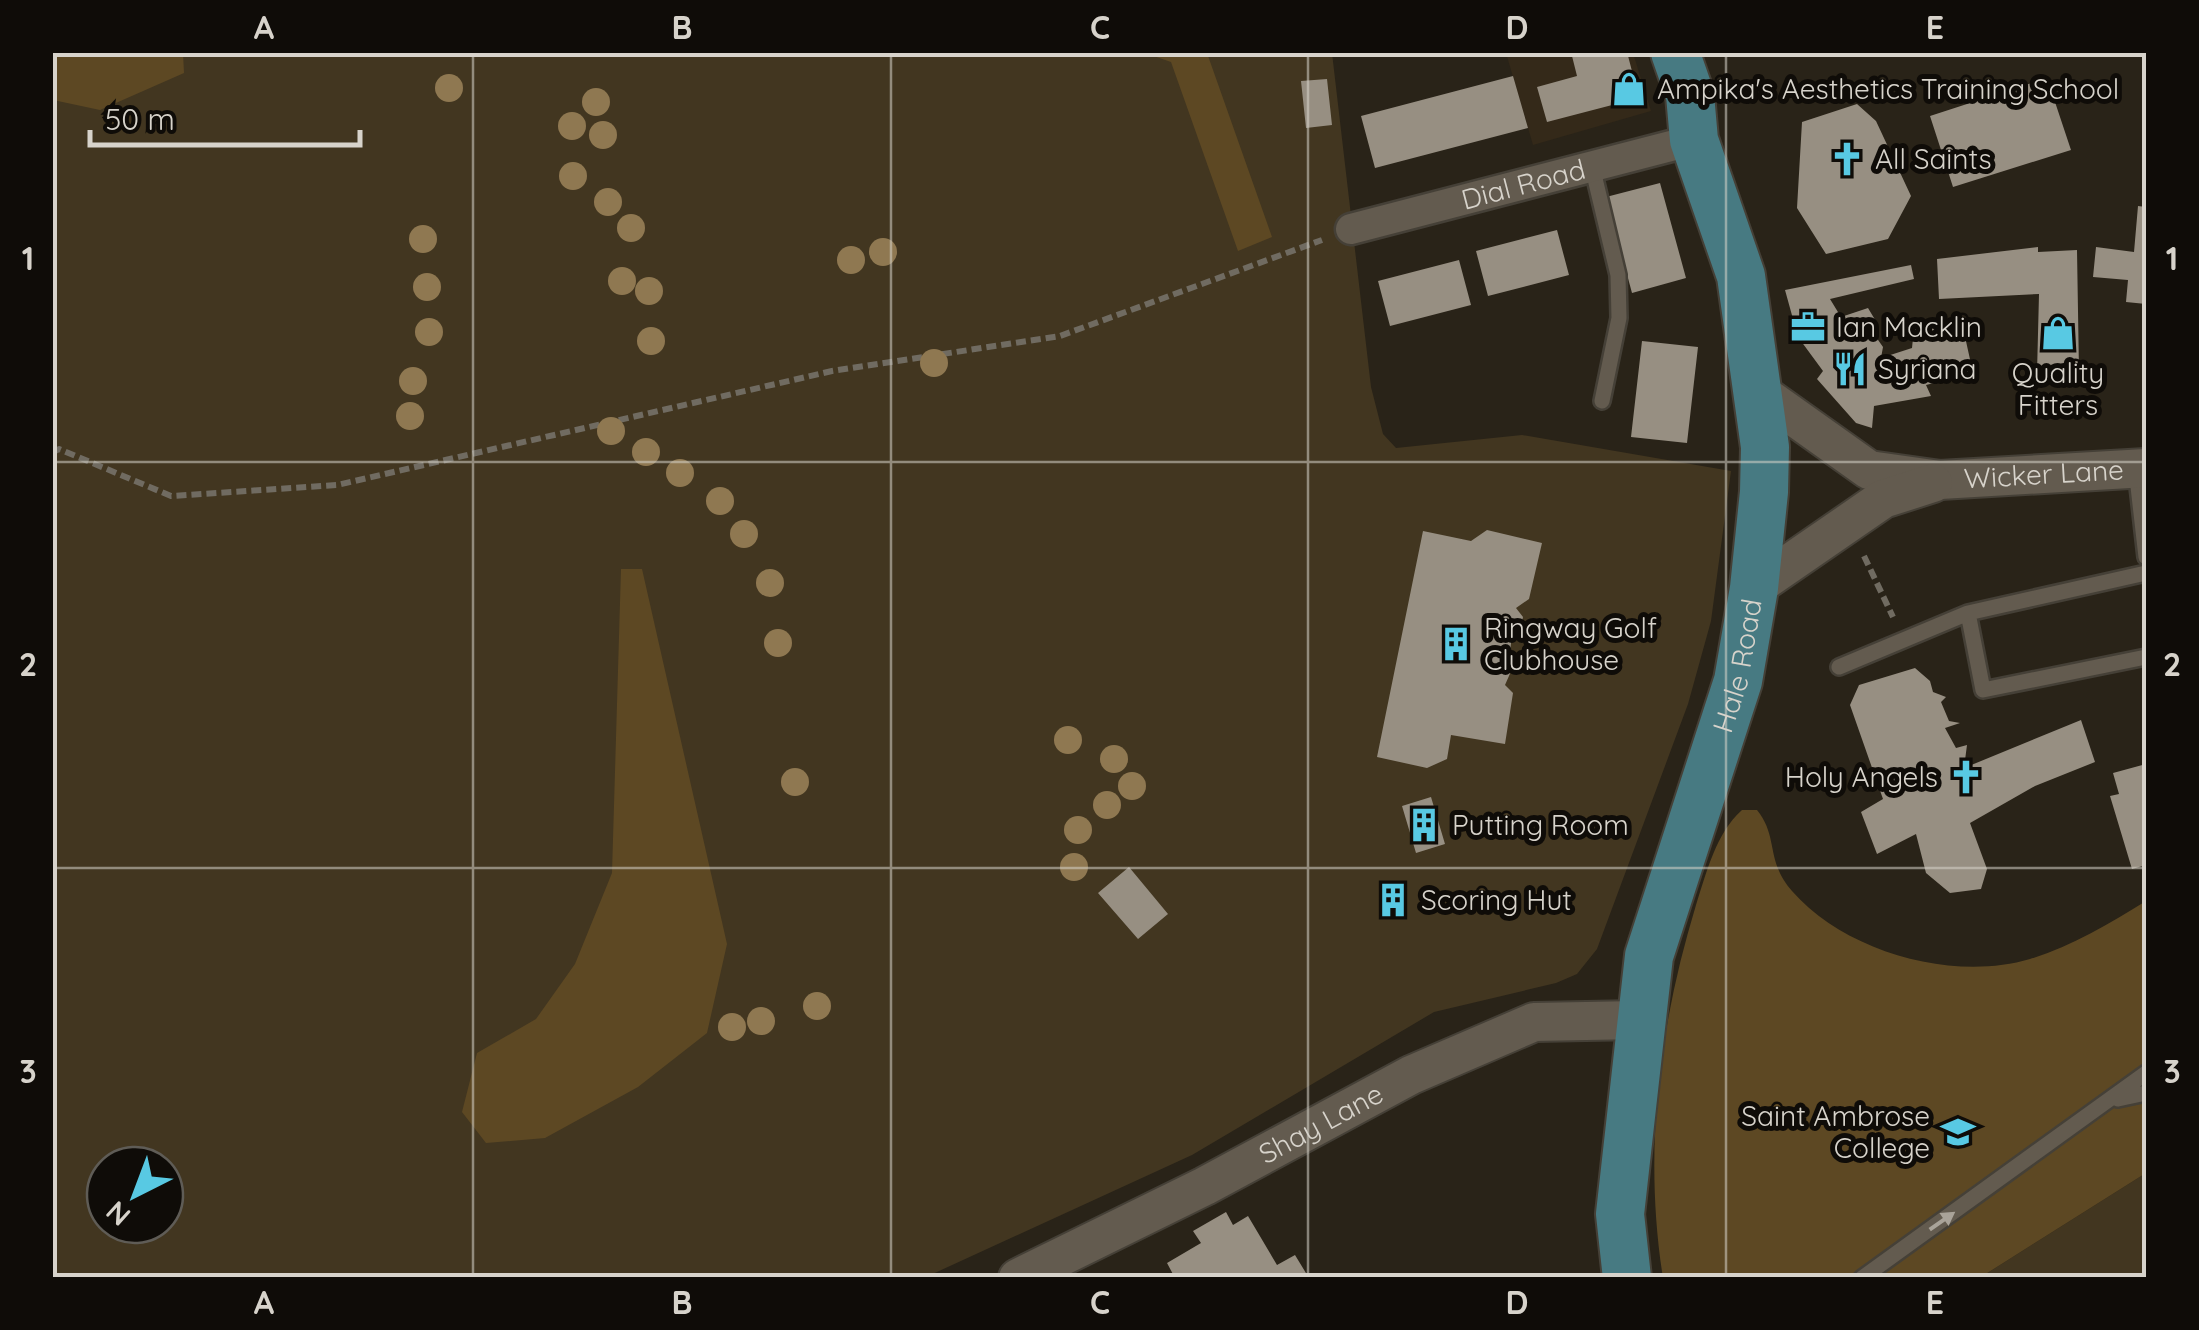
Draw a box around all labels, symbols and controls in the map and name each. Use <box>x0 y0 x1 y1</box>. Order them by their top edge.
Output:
text: A <box>254 7 275 47</box>
text: B <box>672 7 692 47</box>
text: C <box>1090 7 1110 47</box>
text: D <box>1506 7 1528 47</box>
text: E <box>1926 7 1944 47</box>
shop icon: Ampika's Aesthetics Training School <box>1610 70 1648 108</box>
place label: Ampika's Aesthetics Training School <box>1657 71 2119 106</box>
scale bar <box>90 85 360 147</box>
text: 50 m <box>105 100 175 138</box>
church icon: All Saints <box>1828 140 1866 178</box>
place label: All Saints <box>1875 141 1992 176</box>
street label: Dial Road <box>1457 151 1589 217</box>
text: 1 <box>22 238 34 278</box>
text: 1 <box>2166 238 2178 278</box>
office icon: Ian Macklin <box>1789 308 1827 346</box>
place label: Ian Macklin <box>1836 309 1982 344</box>
shop icon: Quality Fitters <box>2039 314 2077 352</box>
restaurant icon: Syriana <box>1831 350 1869 388</box>
place label: Syriana <box>1878 351 1977 386</box>
place label: Quality Fitters <box>2012 355 2104 422</box>
street label: Wicker Lane <box>1963 451 2125 496</box>
street label: Hale Road <box>1704 596 1769 737</box>
place label: Ringway Golf Clubhouse <box>1484 610 1657 677</box>
building icon: Ringway Golf Clubhouse <box>1437 625 1475 663</box>
text: 2 <box>19 644 37 684</box>
text: 2 <box>2163 644 2181 684</box>
church icon: Holy Angels <box>1947 758 1985 796</box>
place label: Holy Angels <box>1785 759 1938 794</box>
building icon: Putting Room <box>1405 806 1443 844</box>
place label: Putting Room <box>1452 807 1629 842</box>
building icon: Scoring Hut <box>1374 881 1412 919</box>
place label: Scoring Hut <box>1421 882 1572 917</box>
text: 3 <box>19 1051 37 1091</box>
text: 3 <box>2163 1051 2181 1091</box>
street label: Shay Lane <box>1252 1075 1389 1171</box>
place label: Saint Ambrose College <box>1741 1098 1930 1165</box>
school or university icon: Saint Ambrose College <box>1939 1113 1977 1151</box>
north arrow <box>85 1145 185 1245</box>
text: N <box>99 1194 137 1234</box>
one-way arrow <box>1928 1212 1955 1231</box>
text: A <box>254 1282 275 1322</box>
text: B <box>672 1282 692 1322</box>
text: C <box>1090 1282 1110 1322</box>
text: D <box>1506 1282 1528 1322</box>
text: E <box>1926 1282 1944 1322</box>

